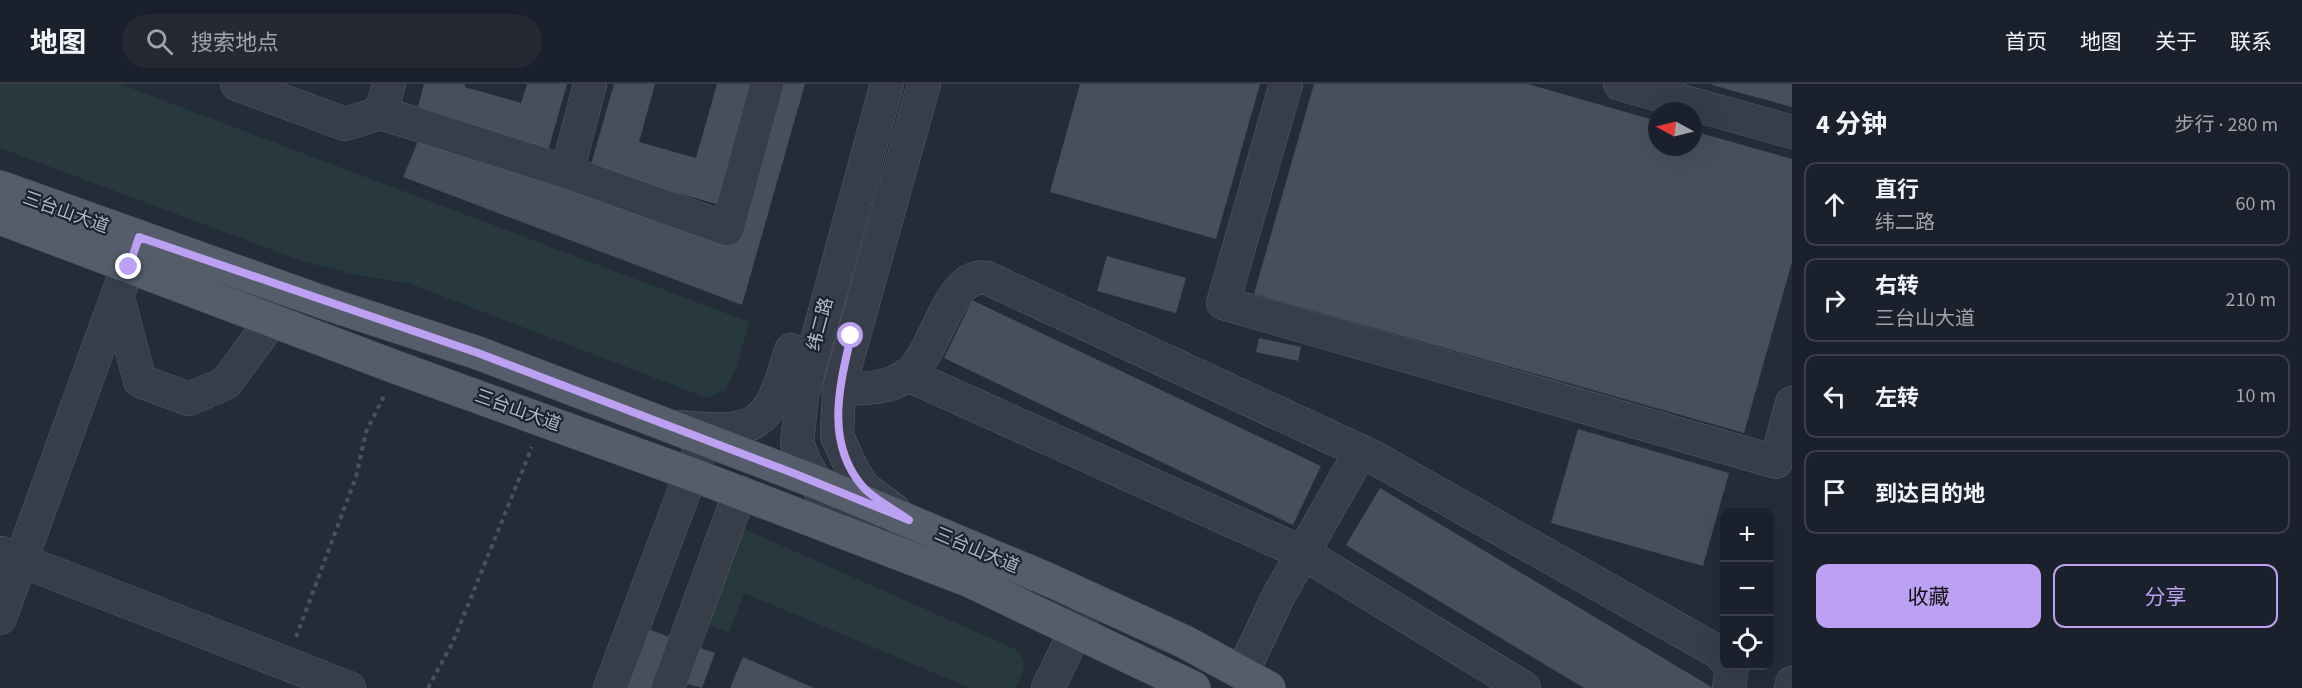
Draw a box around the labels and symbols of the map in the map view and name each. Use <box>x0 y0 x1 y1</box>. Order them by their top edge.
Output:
north arrow <box>1648 102 1702 156</box>
street label: 三台山大道 <box>19 185 112 240</box>
route end <box>115 253 141 279</box>
street label: 纬二路 <box>801 295 840 353</box>
route start <box>837 322 863 348</box>
street label: 三台山大道 <box>471 383 564 438</box>
street label: 三台山大道 <box>930 521 1023 580</box>

